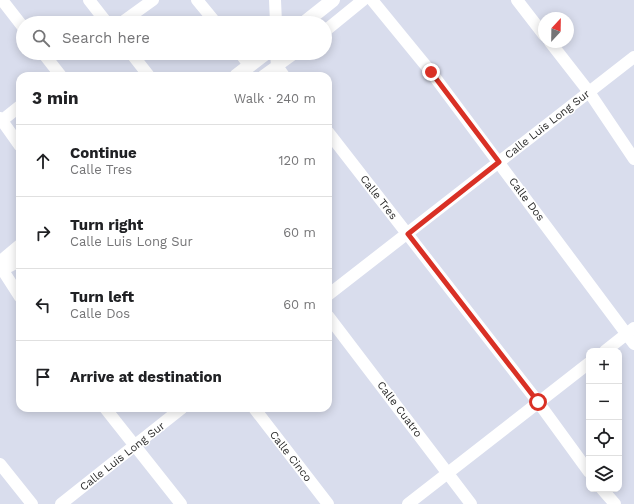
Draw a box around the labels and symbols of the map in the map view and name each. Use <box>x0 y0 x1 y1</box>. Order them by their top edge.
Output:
north arrow <box>538 12 574 48</box>
route end <box>422 63 440 81</box>
street label: Calle Luis Long Sur <box>502 87 593 162</box>
street label: Calle Tres <box>357 173 400 222</box>
street label: Calle Dos <box>506 175 547 224</box>
street label: Calle Cuatro <box>374 379 425 440</box>
route start <box>529 393 547 411</box>
street label: Calle Luis Long Sur <box>77 419 168 494</box>
street label: Calle Cinco <box>267 428 314 484</box>

